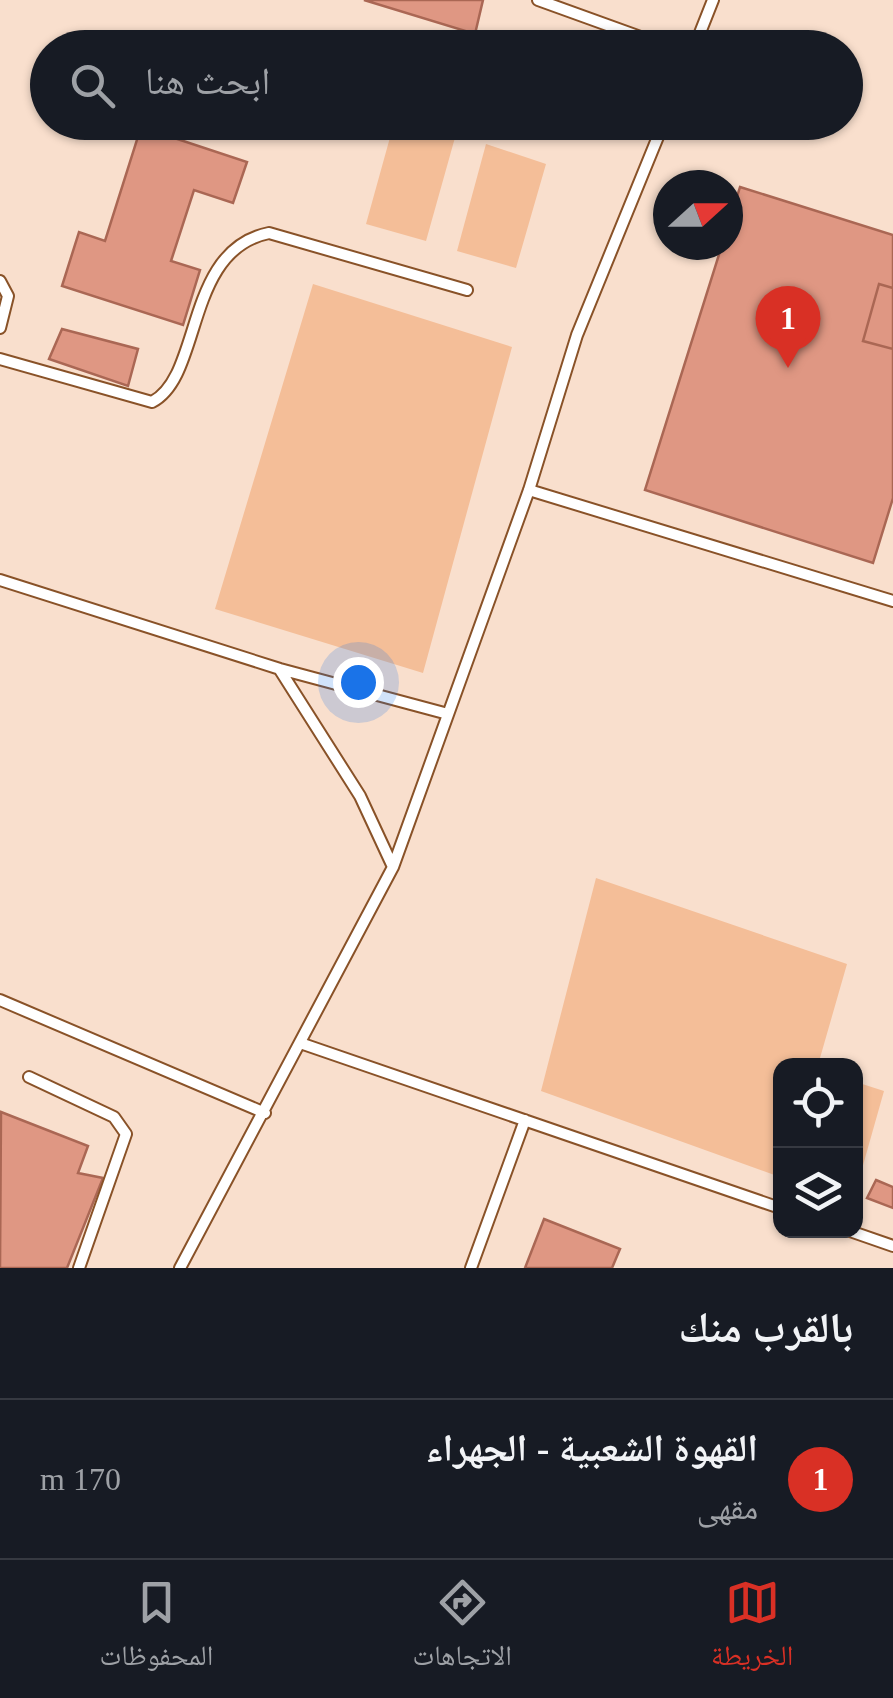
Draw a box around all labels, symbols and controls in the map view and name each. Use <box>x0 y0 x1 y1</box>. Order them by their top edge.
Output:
search box <box>30 30 863 140</box>
icon: search <box>65 58 120 113</box>
text: ابحث هنا <box>145 60 270 102</box>
north arrow <box>653 170 743 260</box>
pin: 1 <box>756 286 820 368</box>
your location <box>333 657 384 708</box>
map controls <box>773 1058 863 1238</box>
button: locate <box>773 1058 863 1148</box>
button: layers <box>773 1148 863 1238</box>
text: بالقرب منك <box>679 1305 853 1351</box>
text: القهوة الشعبية - الجهراء <box>425 1427 758 1469</box>
text: 170 m <box>40 1461 121 1497</box>
text: 1 <box>813 1461 829 1497</box>
text: مقهى <box>697 1490 758 1526</box>
tab: المحفوظات <box>100 1575 213 1683</box>
tab: الاتجاهات <box>413 1575 512 1683</box>
tab: الخريطة <box>711 1575 793 1683</box>

